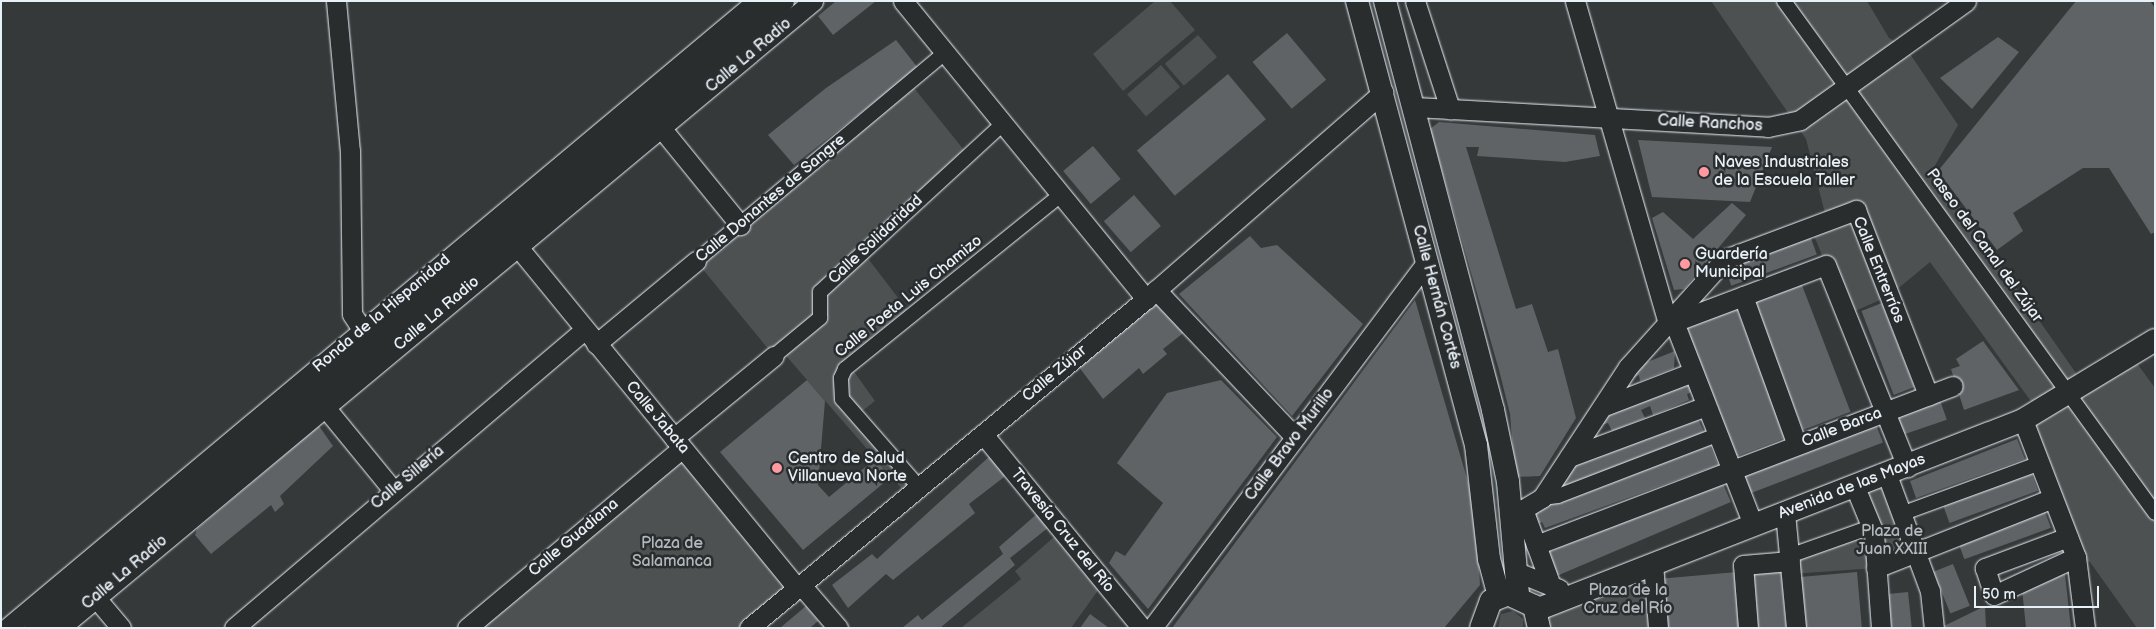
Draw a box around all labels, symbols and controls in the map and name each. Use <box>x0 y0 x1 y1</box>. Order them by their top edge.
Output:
street label: Calle La Radio <box>702 15 796 97</box>
street label: Calle Ranchos <box>1657 112 1763 136</box>
street label: Calle Donantes de Sangre <box>692 131 850 267</box>
place label: Naves Industriales de la Escuela Taller <box>1714 153 1855 191</box>
street label: Paseo del Canal del Zújar <box>1922 165 2046 327</box>
marker: Naves Industriales de la Escuela Taller <box>1698 166 1710 178</box>
street label: Calle Solidaridad <box>825 191 927 289</box>
street label: Calle Entrerríos <box>1848 214 1908 326</box>
street label: Calle Hernán Cortés <box>1408 223 1464 371</box>
street label: Calle Poeta Luis Chamizo <box>831 232 987 362</box>
place label: Guardería Municipal <box>1695 245 1768 283</box>
street label: Ronda de la Hispanidad <box>309 251 455 377</box>
marker: Guardería Municipal <box>1679 258 1691 270</box>
street label: Calle La Radio <box>390 273 484 355</box>
street label: Calle Zújar <box>1019 342 1091 406</box>
street label: Calle Jabata <box>621 377 693 459</box>
street label: Calle Bravo Murillo <box>1241 385 1339 505</box>
street label: Calle Barca <box>1799 404 1885 452</box>
street label: Calle Sillería <box>367 442 449 514</box>
place label: Centro de Salud Villanueva Norte <box>788 449 907 487</box>
street label: Avenida de las Mayas <box>1776 450 1928 524</box>
marker: Centro de Salud Villanueva Norte <box>770 461 784 475</box>
street label: Travesía Cruz del Río <box>1006 465 1118 597</box>
street label: Calle Guadiana <box>525 495 623 581</box>
park label: Plaza de Juan XXIII <box>1856 522 1928 560</box>
street label: Calle La Radio <box>78 532 172 614</box>
park label: Plaza de Salamanca <box>632 534 712 572</box>
scale bar <box>1976 576 2101 608</box>
park label: Plaza de la Cruz del Río <box>1584 581 1672 619</box>
text: 50 m <box>1982 585 2016 604</box>

